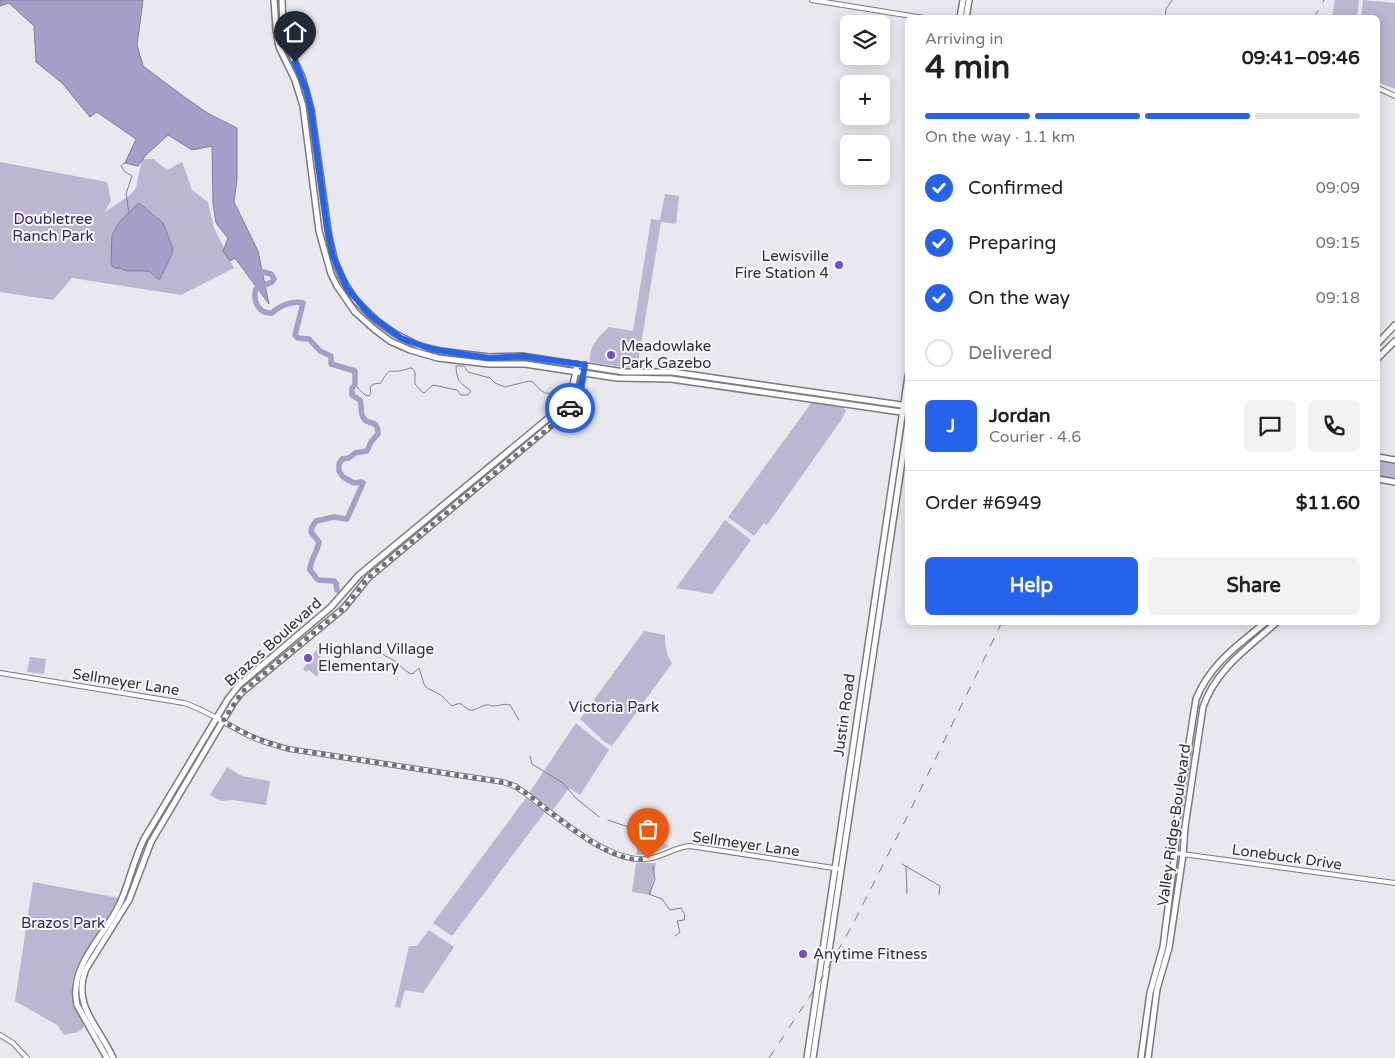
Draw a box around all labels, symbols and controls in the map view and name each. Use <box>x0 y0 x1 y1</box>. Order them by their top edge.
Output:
pin <box>274 11 316 62</box>
map controls <box>840 15 890 185</box>
button: layers <box>840 15 890 65</box>
icon: home <box>281 18 309 46</box>
text: Arriving in <box>925 29 1003 49</box>
text: 09:41–09:46 <box>1242 47 1360 69</box>
text: 4 min <box>925 49 1010 87</box>
button: + <box>840 75 890 125</box>
text: On the way · 1.1 km <box>925 127 1075 147</box>
button: − <box>840 135 890 185</box>
icon: check <box>925 174 953 202</box>
text: Confirmed <box>968 177 1063 199</box>
text: 09:09 <box>1316 178 1360 198</box>
park label: Doubletree Ranch Park <box>12 210 94 245</box>
icon: check <box>925 229 953 257</box>
text: Preparing <box>968 232 1057 254</box>
text: 09:15 <box>1316 233 1360 253</box>
place label: Lewisville Fire Station 4 <box>734 247 829 282</box>
marker: Lewisville Fire Station 4 <box>833 259 845 271</box>
icon: check <box>925 284 953 312</box>
text: On the way <box>968 287 1070 309</box>
text: 09:18 <box>1316 288 1360 308</box>
place label: Meadowlake Park Gazebo <box>621 337 711 372</box>
text: Delivered <box>968 342 1053 364</box>
marker: Meadowlake Park Gazebo <box>605 349 617 361</box>
courier <box>545 383 595 433</box>
icon: car <box>556 394 584 422</box>
button: chat <box>1244 400 1296 452</box>
button: phone <box>1308 400 1360 452</box>
text: Jordan <box>989 405 1051 427</box>
text: J <box>947 415 955 437</box>
text: Courier · 4.6 <box>989 427 1081 447</box>
text: Order #6949 <box>925 492 1042 514</box>
text: $11.60 <box>1296 492 1360 514</box>
button: Help <box>925 557 1138 615</box>
button: Share <box>1148 557 1360 615</box>
street label: Brazos Boulevard <box>221 594 325 690</box>
place label: Highland Village Elementary <box>318 640 434 675</box>
marker: Highland Village Elementary <box>302 652 314 664</box>
street label: Sellmeyer Lane <box>71 665 181 699</box>
street label: Justin Road <box>829 672 859 758</box>
park label: Victoria Park <box>569 698 659 716</box>
street label: Valley Ridge Boulevard <box>1154 743 1194 907</box>
pin <box>627 808 669 859</box>
icon: bag <box>634 815 662 843</box>
street label: Sellmeyer Lane <box>691 828 801 860</box>
street label: Lonebuck Drive <box>1231 840 1343 874</box>
park label: Brazos Park <box>21 914 105 932</box>
place label: Anytime Fitness <box>813 945 928 963</box>
marker: Anytime Fitness <box>797 948 809 960</box>

